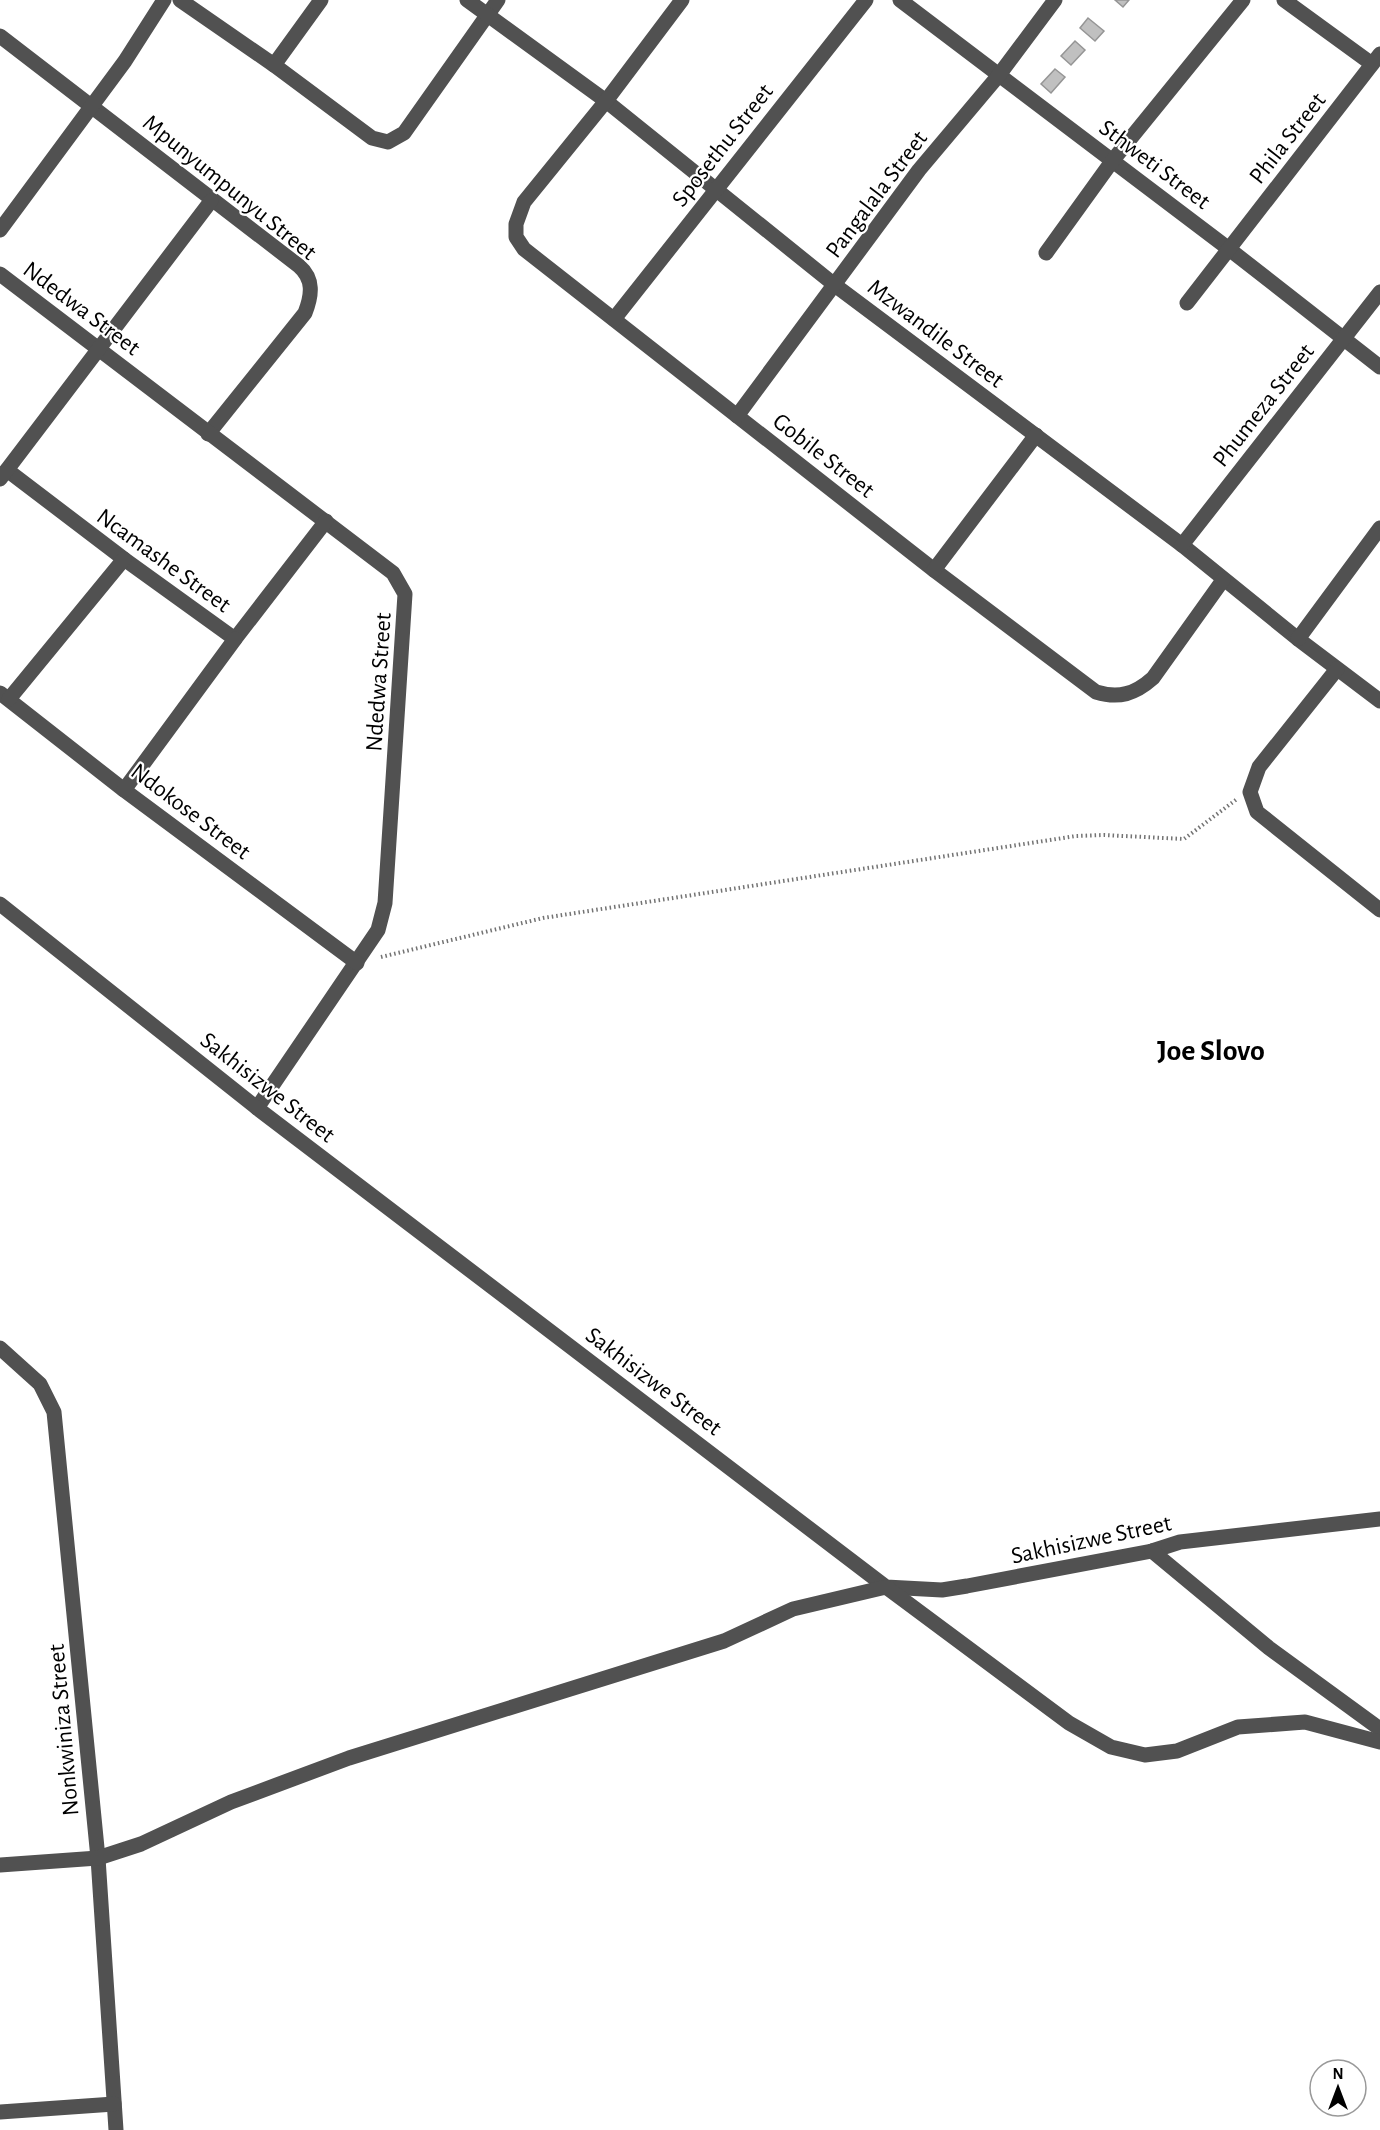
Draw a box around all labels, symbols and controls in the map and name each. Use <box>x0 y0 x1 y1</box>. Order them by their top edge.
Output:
street label: Sposethu Street <box>668 80 778 211</box>
street label: Phila Street <box>1245 88 1331 189</box>
street label: Mpunyumpunyu Street <box>138 111 321 265</box>
street label: Sthweti Street <box>1095 116 1215 214</box>
street label: Pangalala Street <box>821 126 932 263</box>
street label: Ndedwa Street <box>19 257 144 360</box>
street label: Mzwandile Street <box>863 275 1008 393</box>
street label: Phumeza Street <box>1209 339 1319 472</box>
street label: Gobile Street <box>768 409 879 503</box>
street label: Ncamashe Street <box>92 504 235 617</box>
street label: Ndedwa Street <box>362 611 396 752</box>
street label: Ndokose Street <box>126 759 255 865</box>
street label: Sakhisizwe Street <box>196 1028 339 1148</box>
district label: Joe Slovo <box>1157 1036 1265 1066</box>
street label: Sakhisizwe Street <box>581 1323 726 1441</box>
street label: Sakhisizwe Street <box>1009 1511 1174 1569</box>
street label: Nonkwiniza Street <box>45 1643 83 1817</box>
north arrow <box>1308 2058 1368 2118</box>
text: N <box>1332 2066 1344 2082</box>

